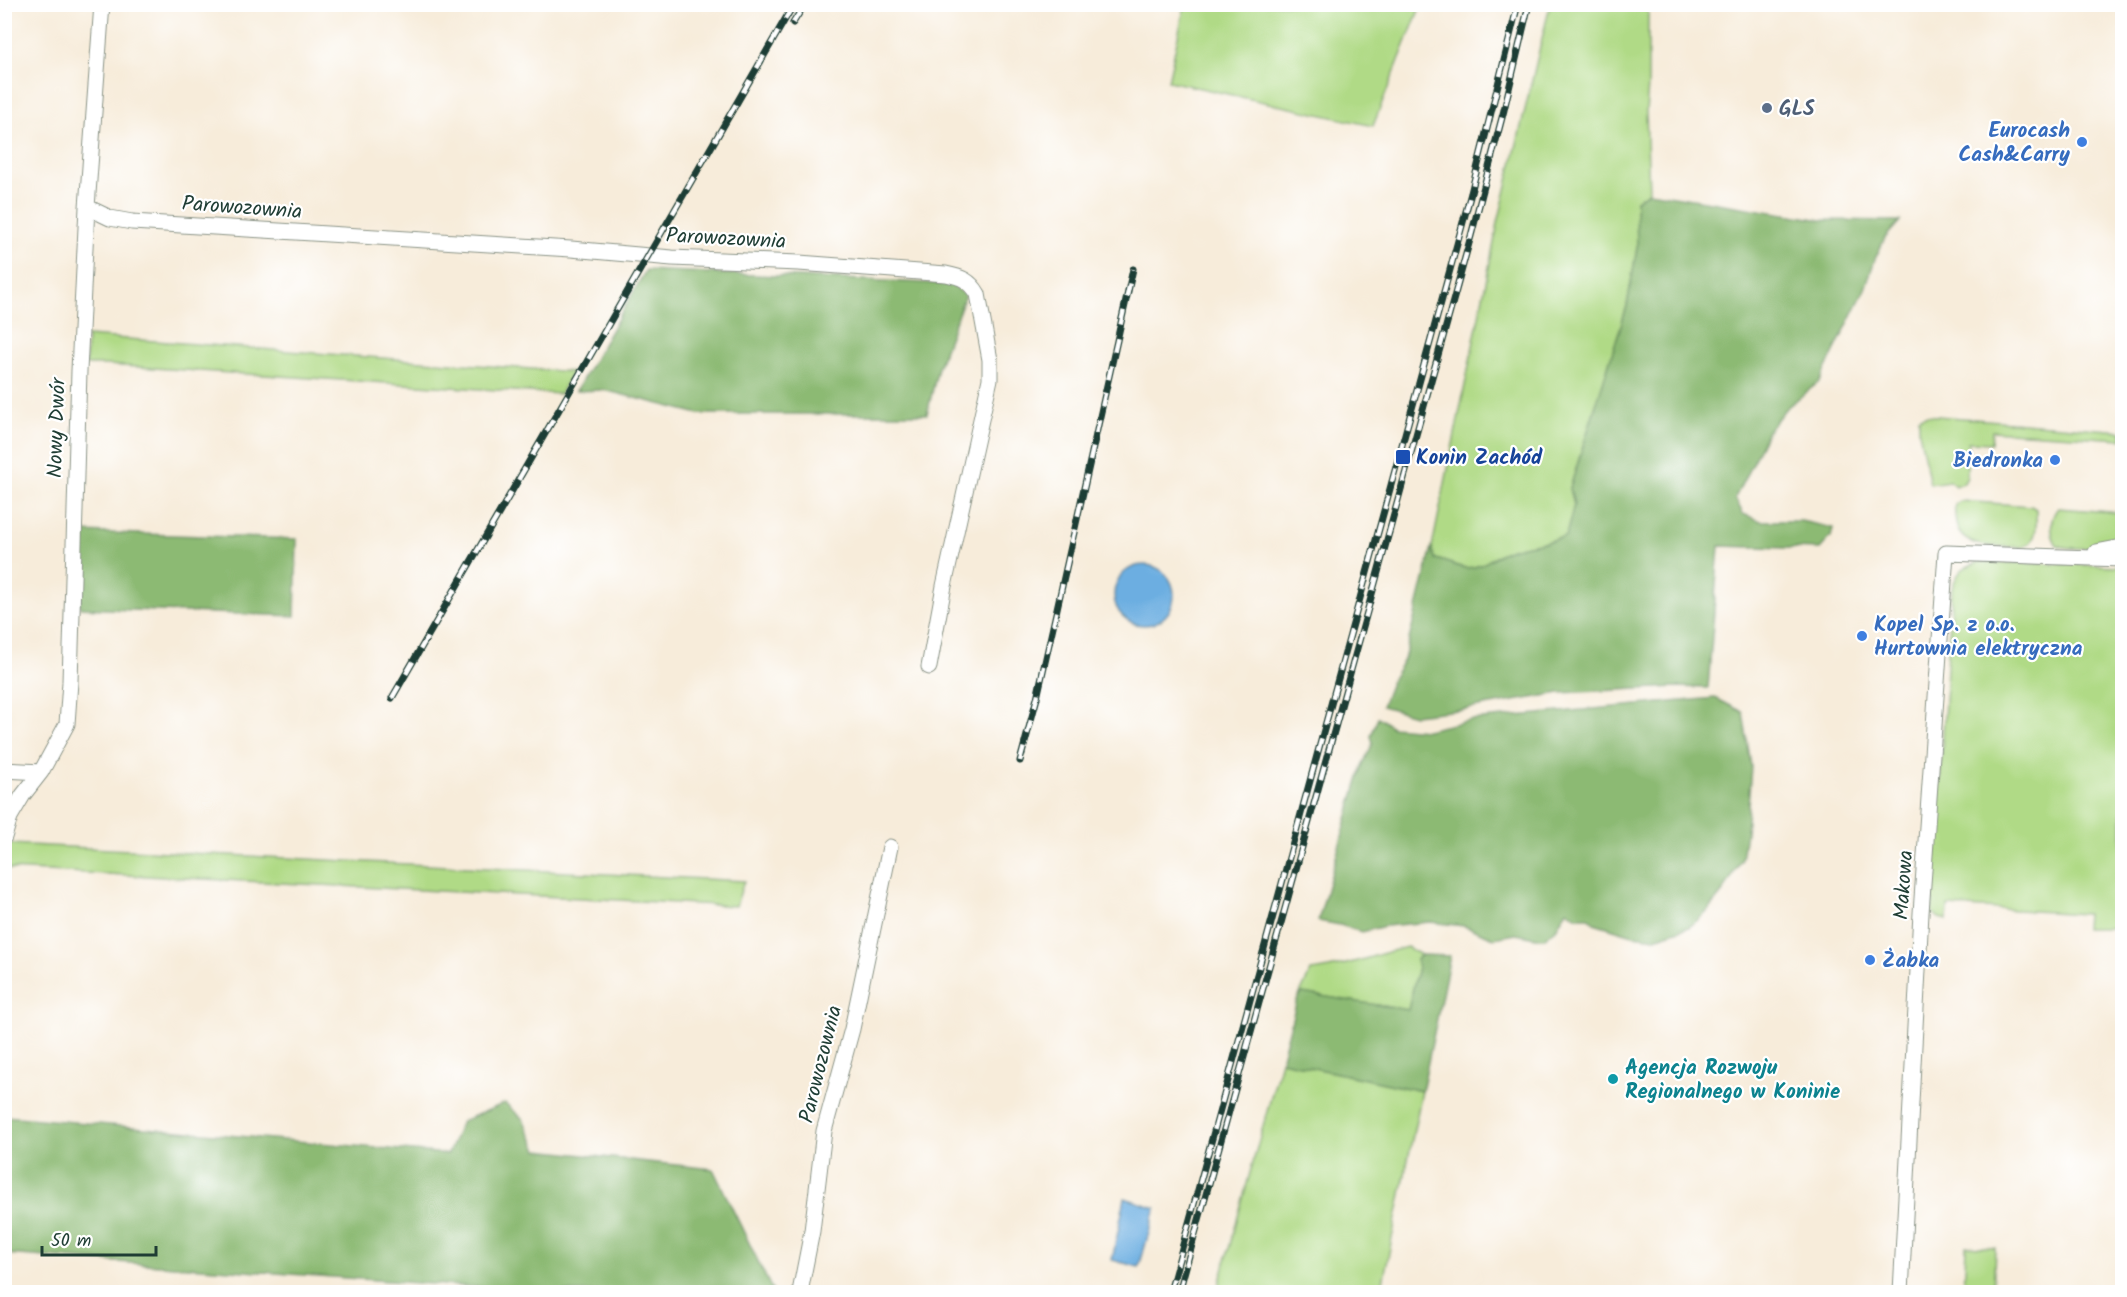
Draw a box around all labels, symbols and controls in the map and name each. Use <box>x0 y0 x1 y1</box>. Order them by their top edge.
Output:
place label: GLS <box>1779 93 1815 126</box>
marker: GLS <box>1760 101 1774 115</box>
place label: Eurocash Cash&Carry <box>1958 115 2070 172</box>
marker: Eurocash Cash&Carry <box>2075 135 2089 149</box>
street label: Parowozownia <box>181 188 303 229</box>
street label: Parowozownia <box>665 220 787 259</box>
street label: Nowy Dwór <box>39 376 76 479</box>
place label: Konin Zachód <box>1416 442 1543 475</box>
place label: Biedronka <box>1953 445 2043 478</box>
marker: Konin Zachód <box>1394 448 1412 466</box>
marker: Biedronka <box>2048 453 2062 467</box>
place label: Kopel Sp. z o.o. Hurtownia elektryczna <box>1874 609 2083 666</box>
marker: Kopel Sp. z o.o. Hurtownia elektryczna <box>1855 629 1869 643</box>
street label: Makowa <box>1886 849 1923 921</box>
place label: Żabka <box>1882 945 1940 978</box>
marker: Żabka <box>1863 953 1877 967</box>
street label: Parowozownia <box>791 1002 852 1127</box>
place label: Agencja Rozwoju Regionalnego w Koninie <box>1625 1052 1840 1109</box>
marker: Agencja Rozwoju Regionalnego w Koninie <box>1606 1072 1620 1086</box>
scale bar <box>42 1219 156 1257</box>
text: 50 m <box>51 1227 91 1256</box>

